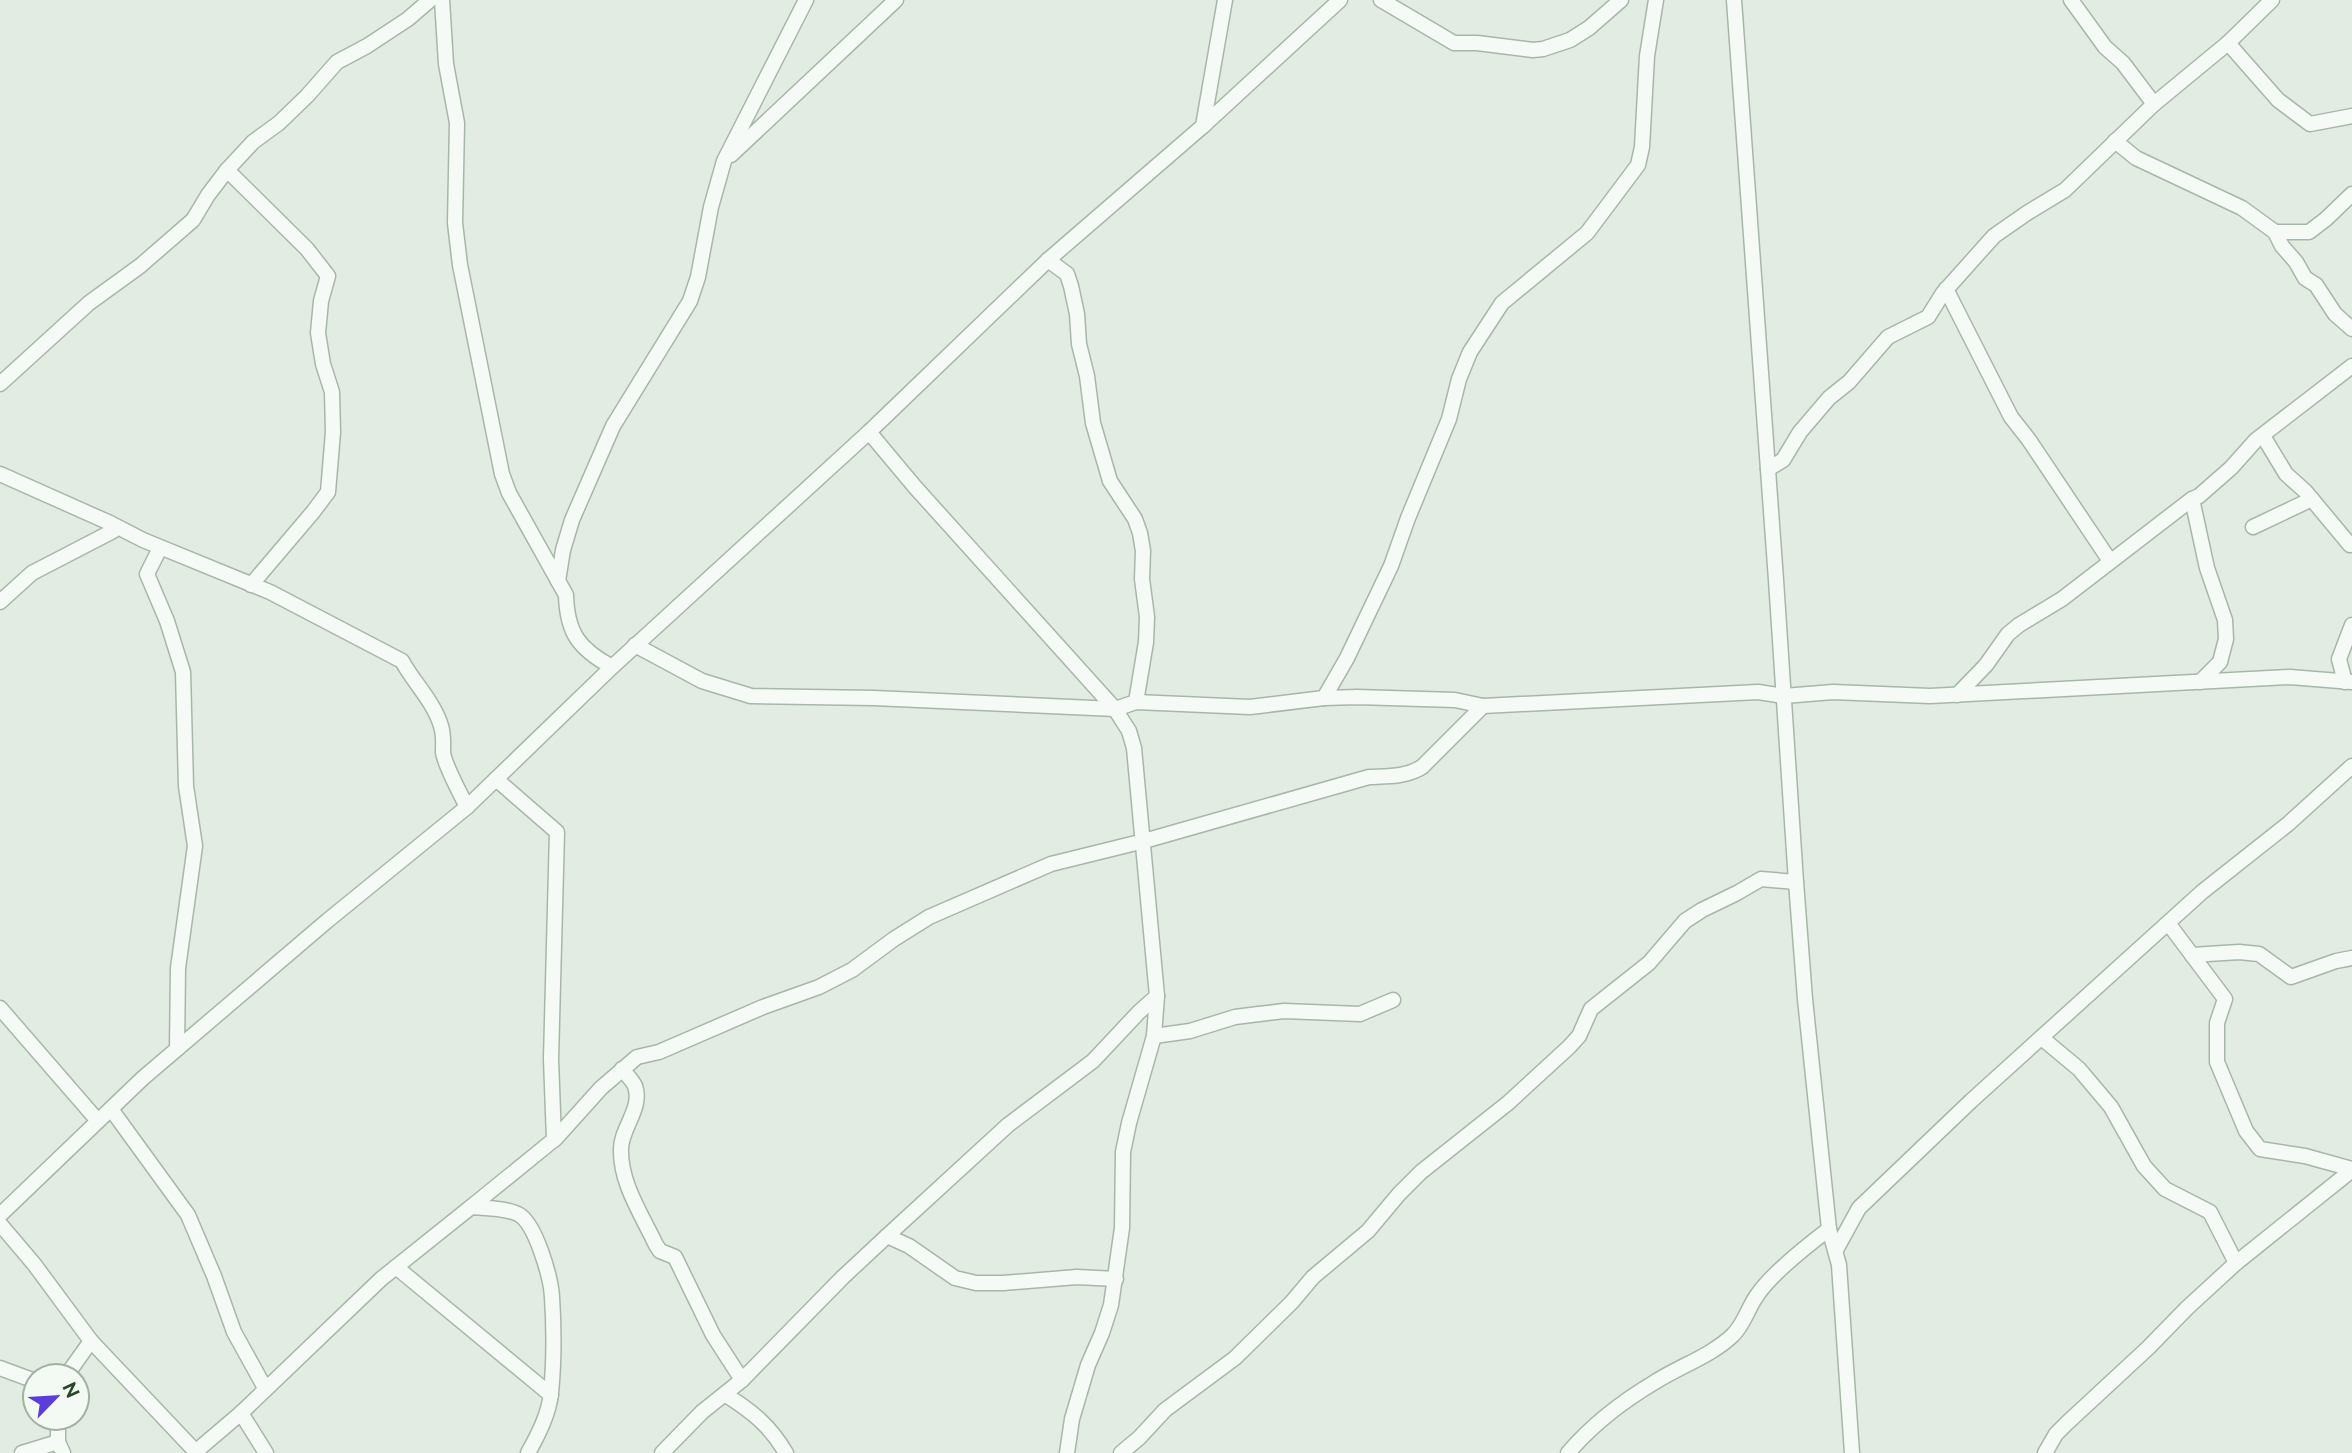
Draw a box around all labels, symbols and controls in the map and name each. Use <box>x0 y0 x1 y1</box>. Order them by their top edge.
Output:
north arrow <box>21 1362 91 1432</box>
text: N <box>58 1379 84 1401</box>

